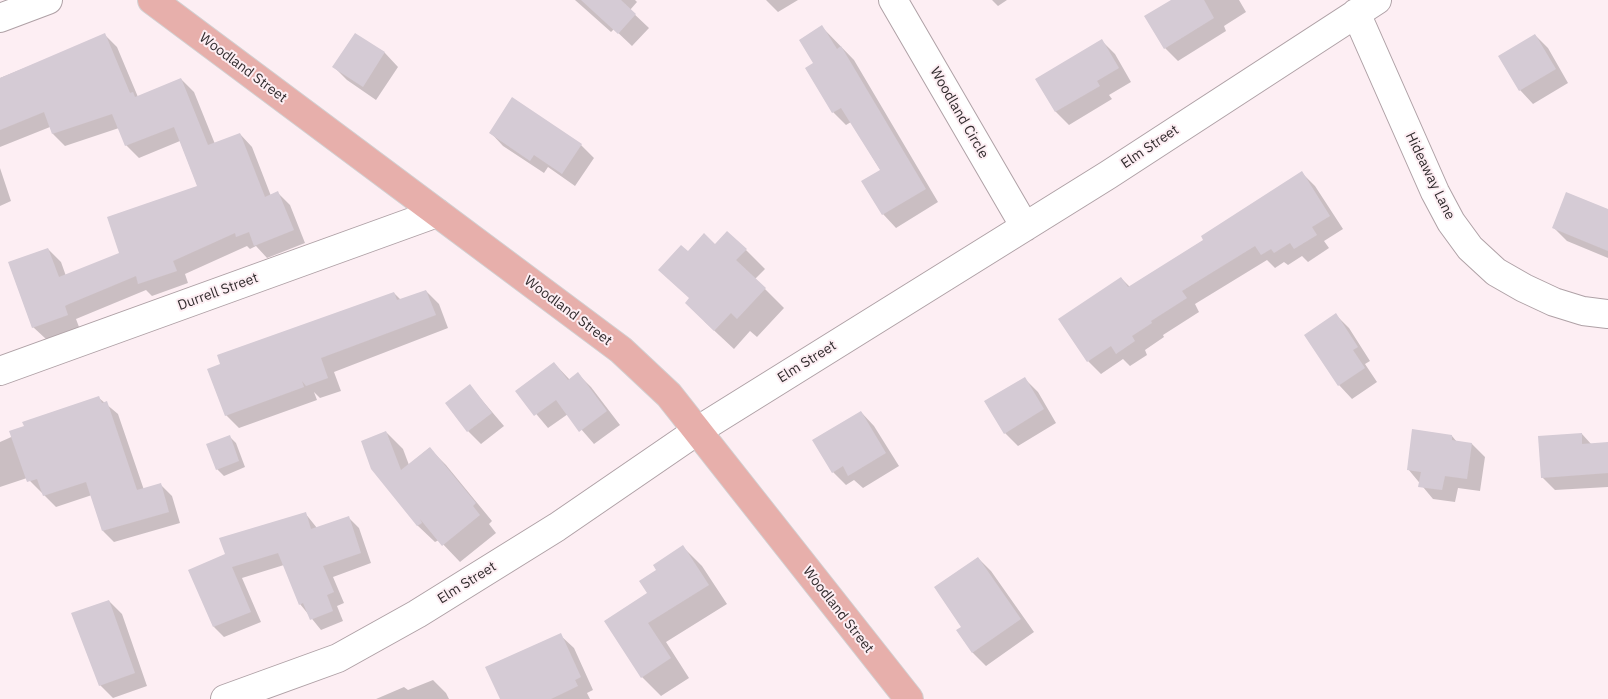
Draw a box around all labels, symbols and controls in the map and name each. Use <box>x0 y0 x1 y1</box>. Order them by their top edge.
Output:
street label: Woodland Street <box>196 30 290 106</box>
street label: Woodland Circle <box>926 64 992 162</box>
street label: Elm Street <box>1118 122 1182 172</box>
street label: Hideaway Lane <box>1402 130 1458 222</box>
street label: Durrell Street <box>175 270 261 314</box>
street label: Woodland Street <box>521 273 615 349</box>
street label: Elm Street <box>775 337 839 387</box>
street label: Elm Street <box>435 558 499 608</box>
street label: Woodland Street <box>799 563 877 657</box>

